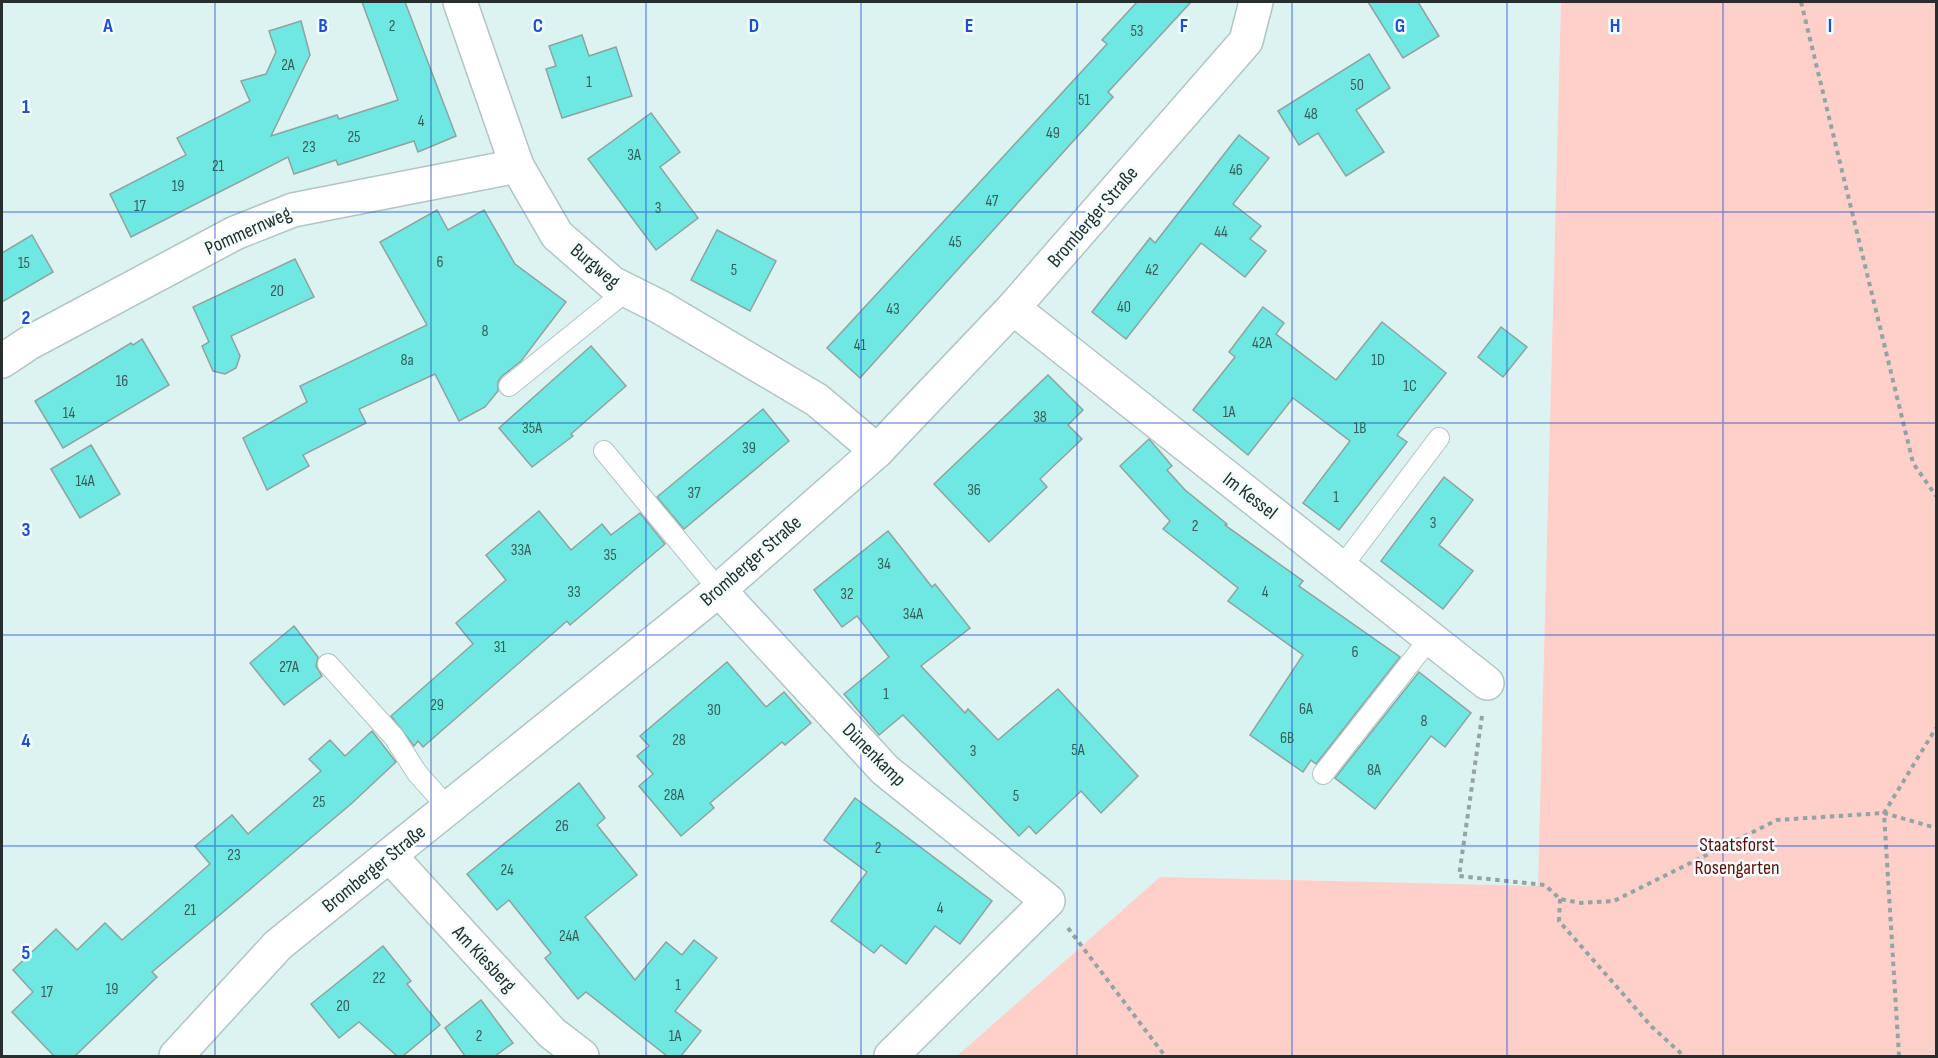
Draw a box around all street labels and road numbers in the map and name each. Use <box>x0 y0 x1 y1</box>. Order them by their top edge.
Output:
street label: Bromberger Straße <box>1043 162 1143 272</box>
street label: Pommernweg <box>201 201 295 261</box>
street label: Burgweg <box>565 238 625 294</box>
street label: Im Kessel <box>1218 467 1282 525</box>
street label: Bromberger Straße <box>696 511 806 611</box>
street label: Dünenkamp <box>837 718 911 792</box>
street label: Bromberger Straße <box>317 820 431 918</box>
street label: Am Kiesberg <box>446 920 521 997</box>

